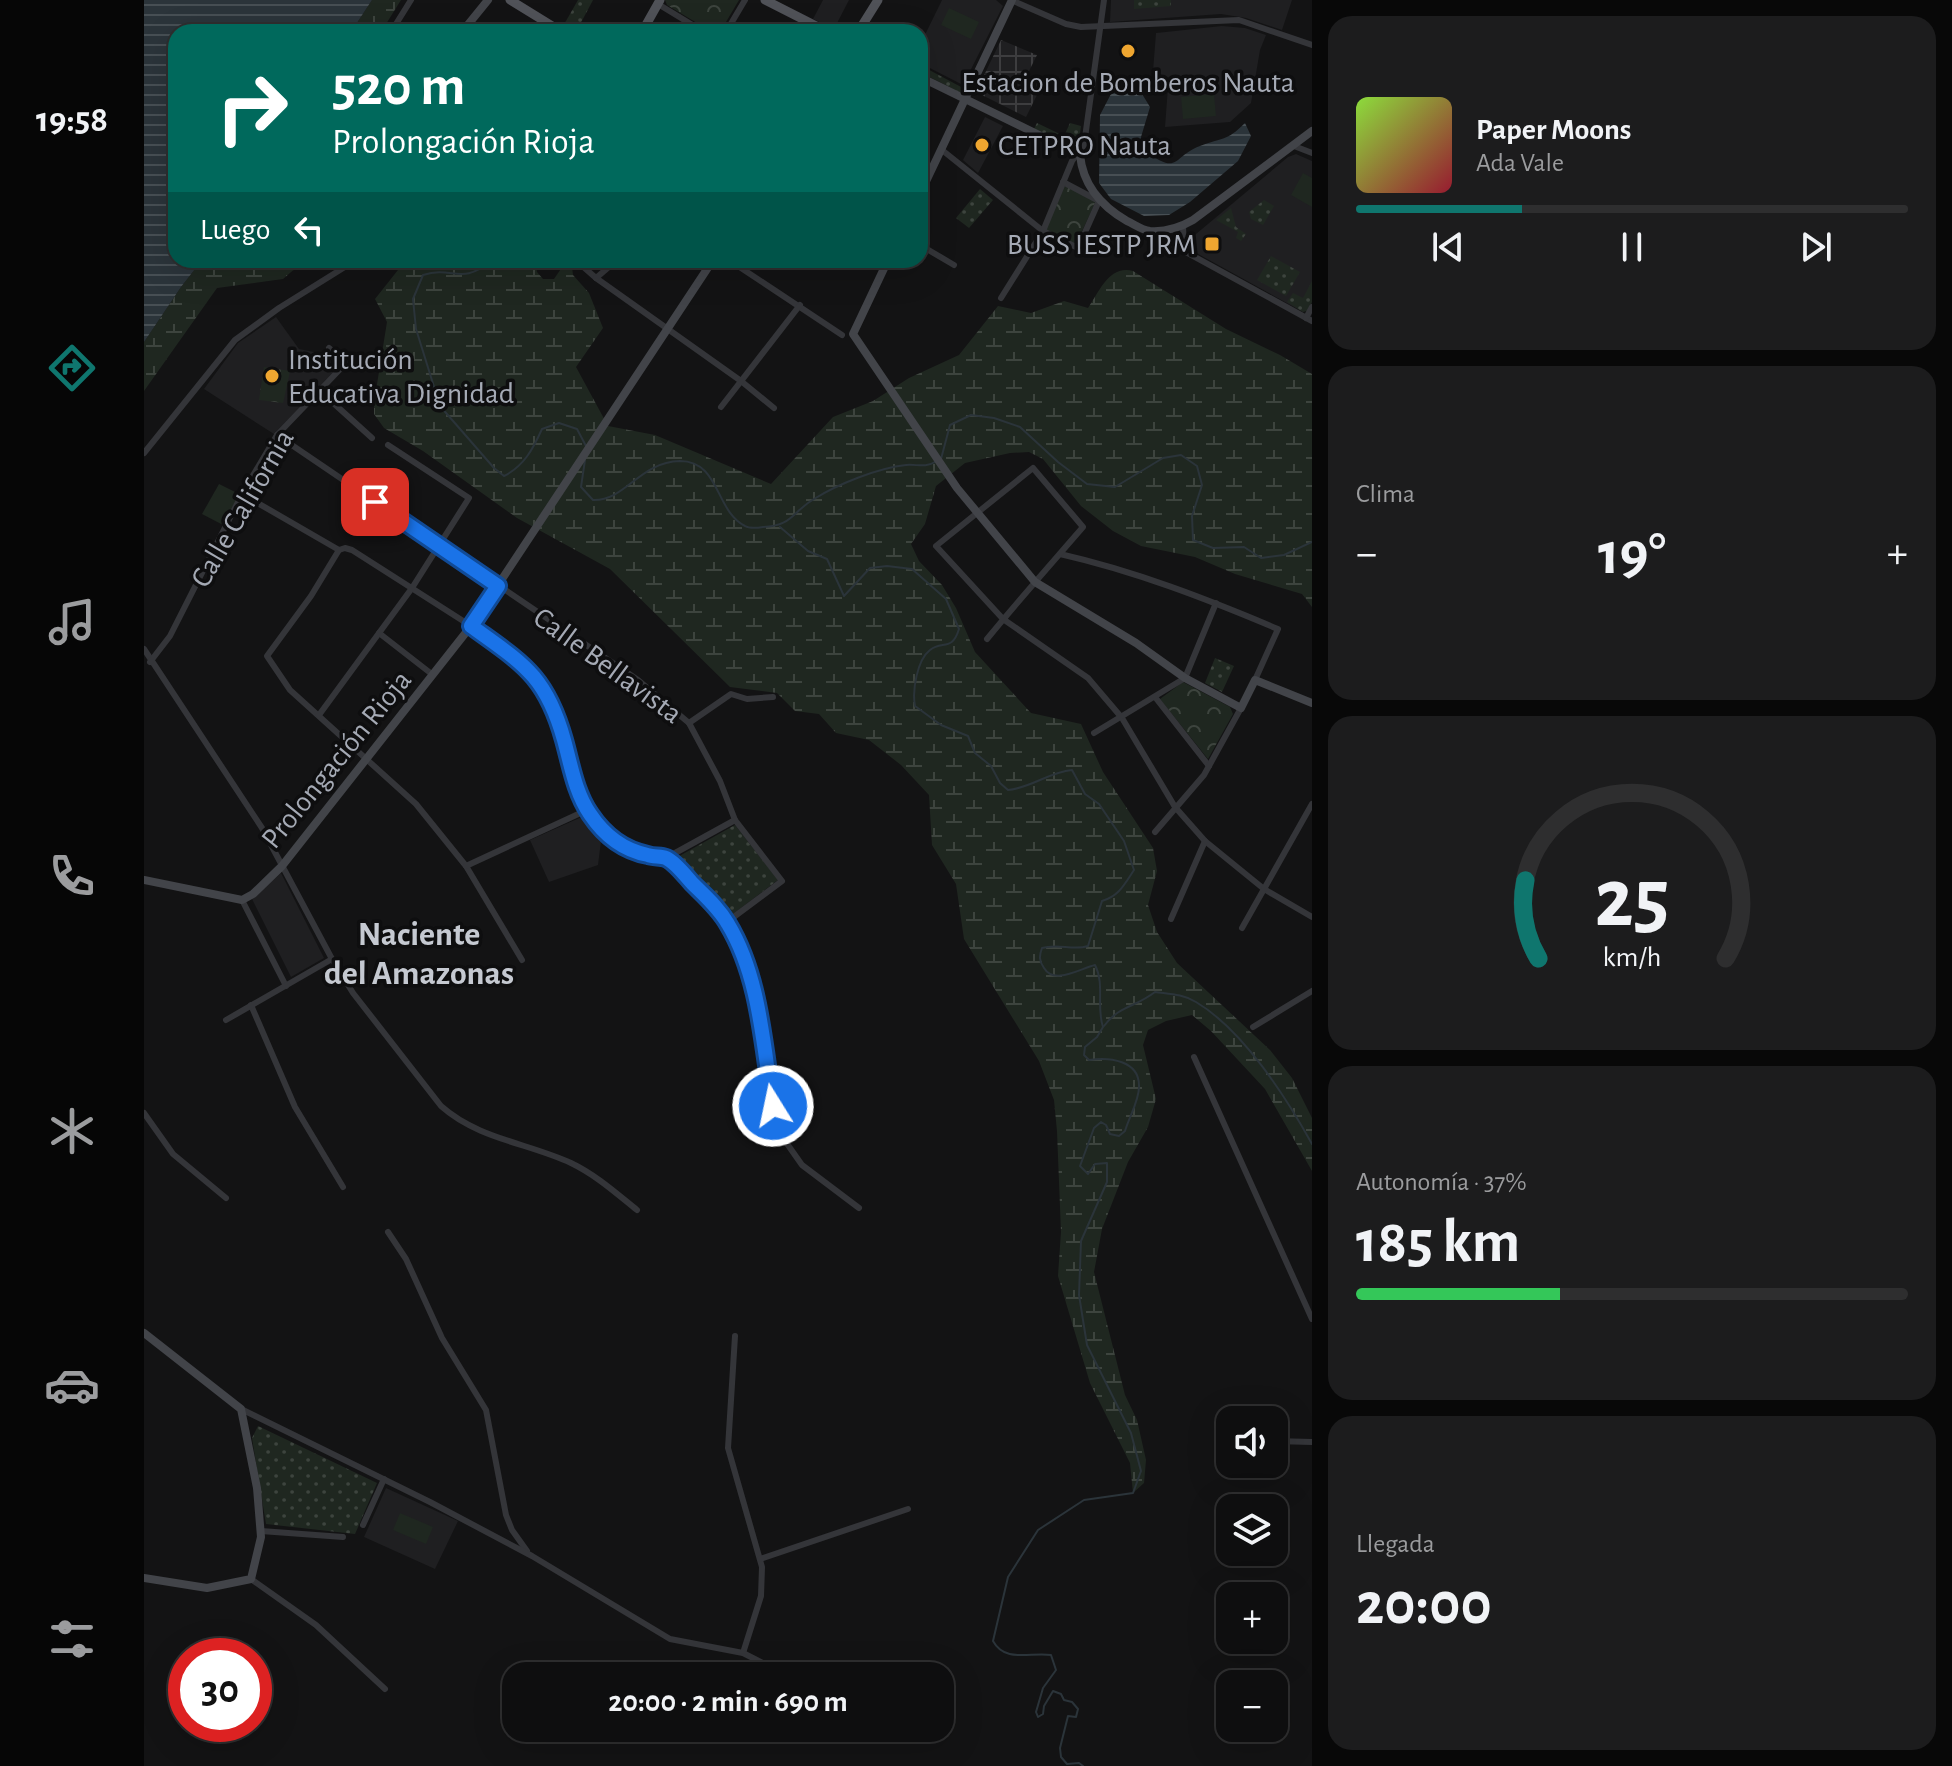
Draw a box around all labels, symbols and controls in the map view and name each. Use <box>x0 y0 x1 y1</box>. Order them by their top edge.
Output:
marker: Estacion de Bomberos Nauta <box>1119 42 1137 60</box>
icon: right <box>200 56 304 160</box>
text: 520 m <box>332 59 465 115</box>
place label: Estacion de Bomberos Nauta <box>961 68 1295 98</box>
text: 19:58 <box>36 102 108 138</box>
text: Paper Moons <box>1476 115 1631 145</box>
text: Prolongación Rioja <box>332 124 595 160</box>
place label: CETPRO Nauta <box>998 131 1171 161</box>
marker: CETPRO Nauta <box>973 136 991 154</box>
text: Ada Vale <box>1476 150 1564 176</box>
icon: left <box>287 208 331 252</box>
text: Luego <box>200 215 271 245</box>
icon: previous <box>1426 225 1470 269</box>
icon: pause <box>1610 225 1654 269</box>
icon: next <box>1794 225 1838 269</box>
place label: BUSS IESTP JRM <box>1007 230 1196 260</box>
marker: BUSS IESTP JRM <box>1203 235 1221 253</box>
icon: directions <box>44 340 100 396</box>
place label: Institución Educativa Dignidad <box>288 345 514 409</box>
marker: Institución Educativa Dignidad <box>263 367 281 385</box>
street label: Calle California <box>186 425 300 592</box>
pin <box>341 468 409 536</box>
icon: arrive <box>353 480 397 524</box>
text: Clima <box>1356 481 1415 507</box>
text: 19° <box>1598 525 1666 585</box>
text: − <box>1356 532 1377 576</box>
text: + <box>1887 532 1908 576</box>
icon: music <box>44 594 100 650</box>
street label: Calle Bellavista <box>528 602 687 730</box>
street label: Prolongación Rioja <box>256 665 417 854</box>
icon: phone <box>44 848 100 904</box>
text: 25 <box>1594 858 1670 942</box>
district label: Naciente del Amazonas <box>324 918 514 991</box>
text: km/h <box>1603 943 1661 972</box>
position arrow <box>731 1064 815 1148</box>
icon: climate <box>44 1103 100 1159</box>
text: Autonomía · 37% <box>1356 1169 1527 1195</box>
text: 185 km <box>1356 1213 1520 1273</box>
icon: car <box>44 1357 100 1413</box>
map controls <box>1216 1406 1288 1742</box>
button: sound <box>1216 1406 1288 1478</box>
button: layers <box>1216 1494 1288 1566</box>
text: Llegada <box>1356 1531 1435 1557</box>
text: 20:00 <box>1356 1575 1492 1635</box>
button: + <box>1216 1582 1288 1654</box>
icon: filters <box>44 1611 100 1667</box>
speed limit sign: 30 <box>168 1638 272 1742</box>
button: − <box>1216 1670 1288 1742</box>
text: 20:00 · 2 min · 690 m <box>608 1687 848 1717</box>

